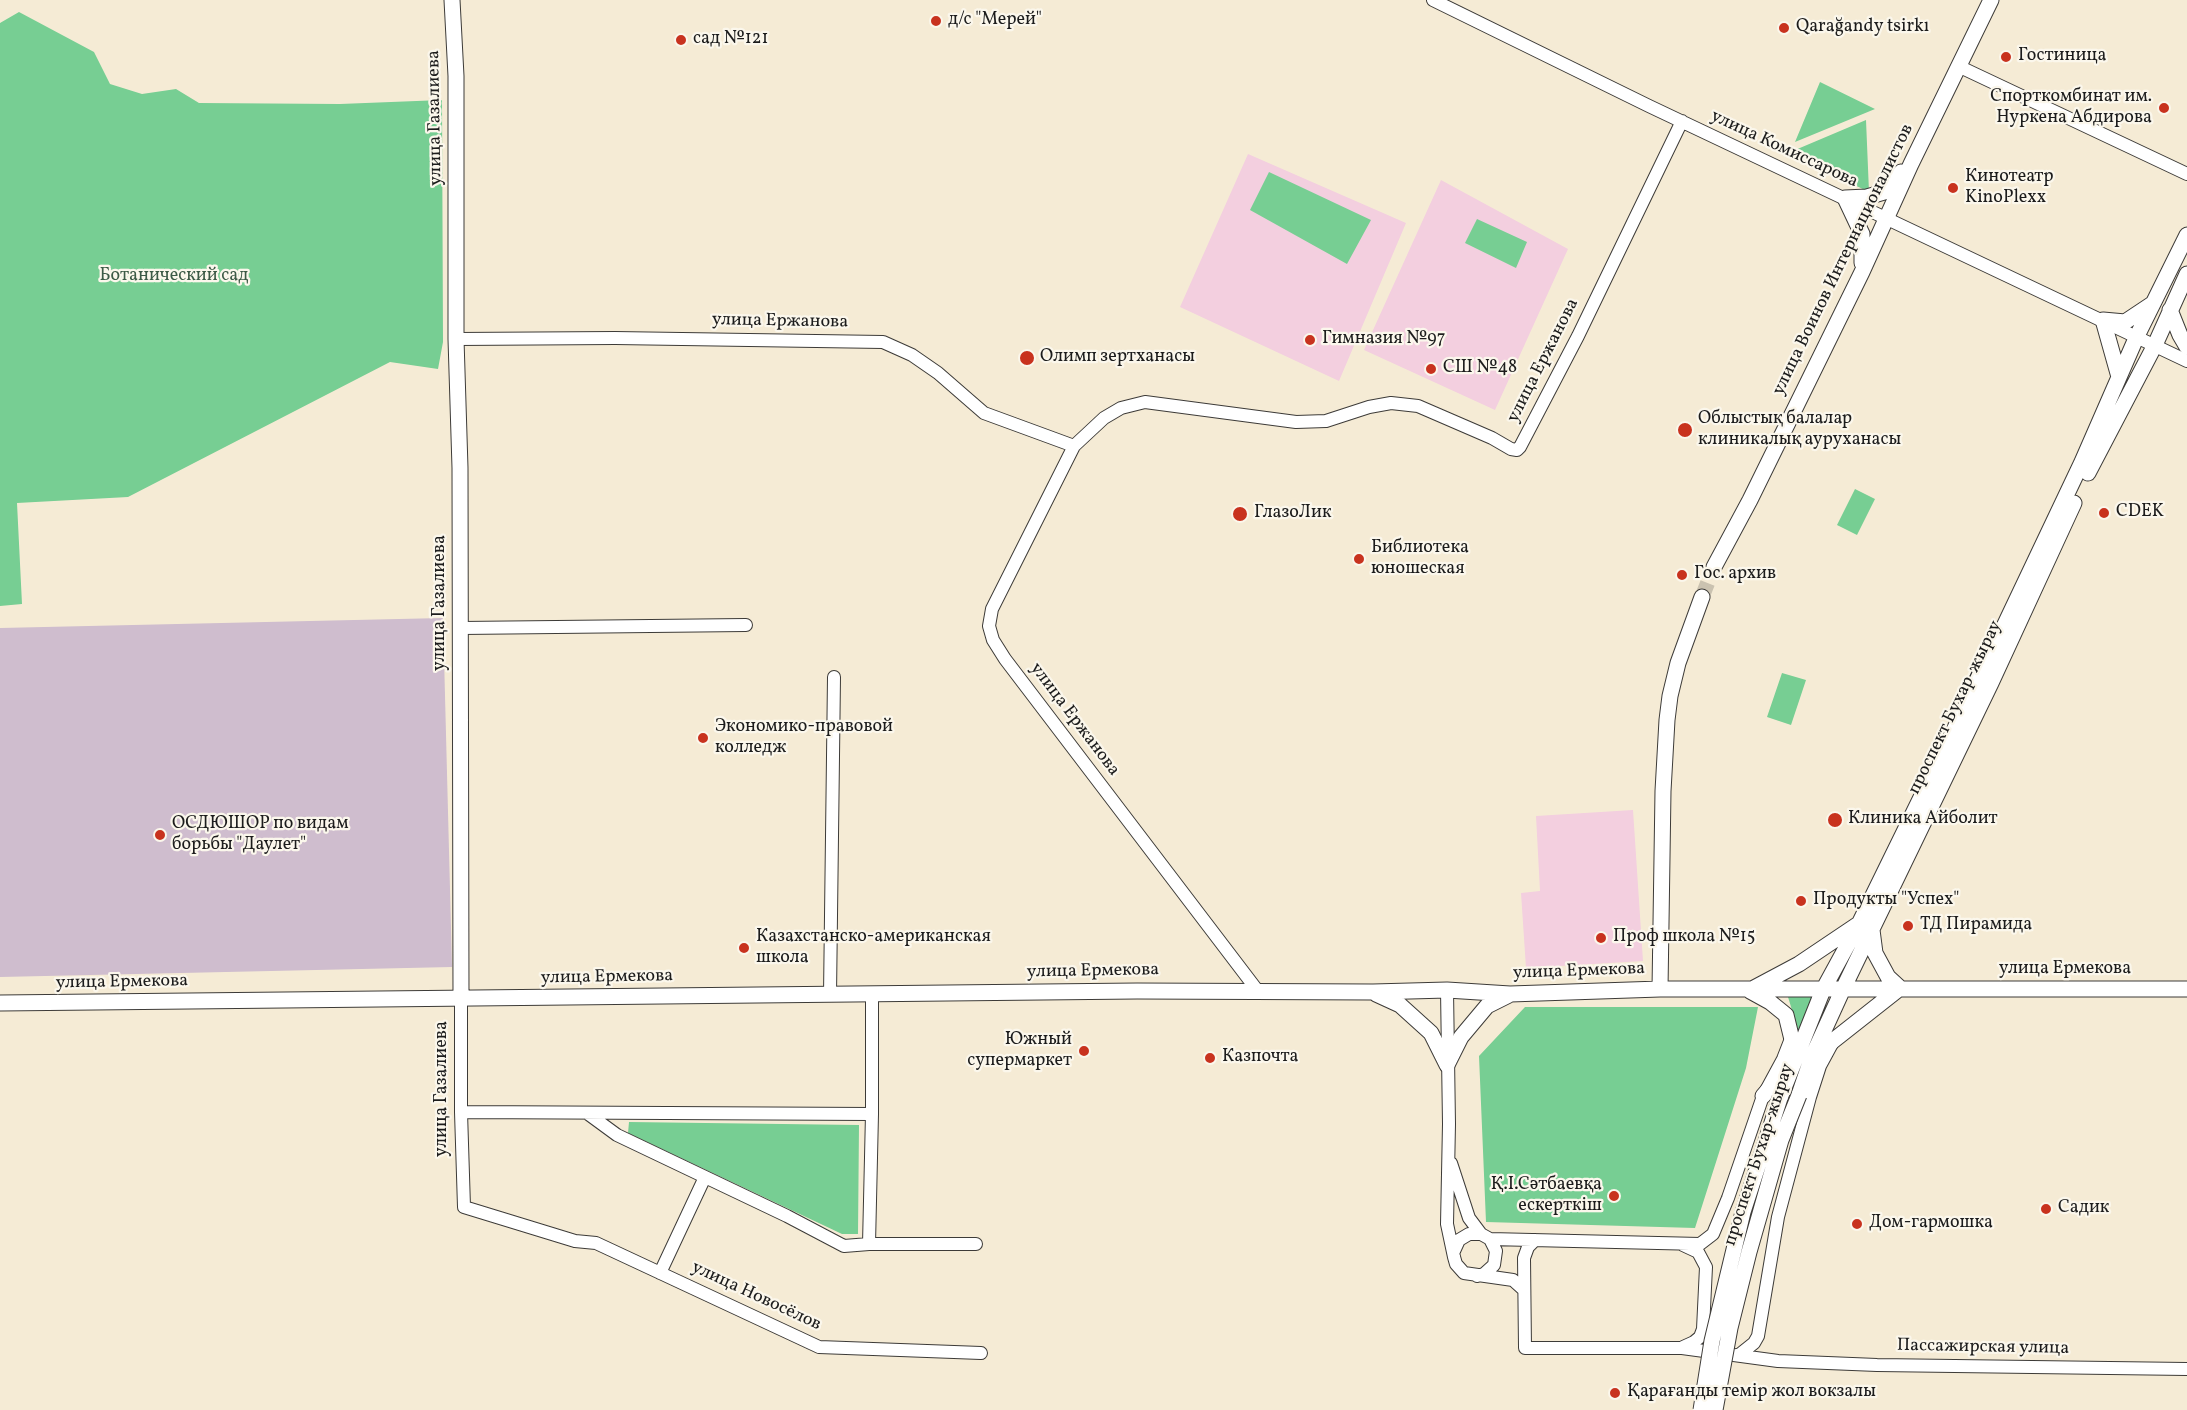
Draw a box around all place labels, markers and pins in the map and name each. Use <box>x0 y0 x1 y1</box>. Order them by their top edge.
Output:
place label: д/с "Мерей" <box>948 10 1042 32</box>
marker: д/с "Мерей" <box>929 14 943 28</box>
place label: Qarağandy tsirkı <box>1796 17 1929 39</box>
marker: Qarağandy tsirkı <box>1777 21 1791 35</box>
place label: сад №121 <box>693 29 768 51</box>
marker: сад №121 <box>674 33 688 47</box>
place label: Гостиница <box>2018 46 2107 68</box>
marker: Гостиница <box>1999 50 2013 64</box>
place label: Спорткомбинат им. Нуркена Абдирова <box>1990 87 2152 130</box>
marker: Спорткомбинат им. Нуркена Абдирова <box>2157 101 2171 115</box>
place label: Кинотеатр KinoPlexx <box>1965 167 2054 210</box>
marker: Кинотеатр KinoPlexx <box>1946 181 1960 195</box>
place label: Гимназия №97 <box>1322 329 1445 351</box>
marker: Гимназия №97 <box>1303 333 1317 347</box>
place label: Олимп зертханасы <box>1040 347 1195 369</box>
marker: Олимп зертханасы <box>1018 349 1036 367</box>
place label: СШ №48 <box>1443 358 1517 380</box>
marker: СШ №48 <box>1424 362 1438 376</box>
place label: Облыстық балалар клиникалық ауруханасы <box>1698 409 1901 452</box>
marker: Облыстық балалар клиникалық ауруханасы <box>1676 421 1694 439</box>
place label: CDEK <box>2116 502 2164 524</box>
place label: ГлазоЛик <box>1254 503 1332 525</box>
marker: ГлазоЛик <box>1231 505 1249 523</box>
marker: CDEK <box>2097 506 2111 520</box>
place label: Библиотека юношеская <box>1371 538 1469 580</box>
marker: Библиотека юношеская <box>1352 552 1366 566</box>
place label: Гос. архив <box>1694 564 1776 586</box>
marker: Гос. архив <box>1675 568 1689 582</box>
place label: Экономико-правовой колледж <box>715 717 893 760</box>
marker: Экономико-правовой колледж <box>696 731 710 745</box>
place label: Клиника Айболит <box>1848 809 1998 831</box>
marker: Клиника Айболит <box>1826 811 1844 829</box>
place label: ОСДЮШОР по видам борьбы "Даулет" <box>172 814 348 856</box>
marker: ОСДЮШОР по видам борьбы "Даулет" <box>153 828 167 842</box>
place label: Продукты "Успех" <box>1813 890 1959 912</box>
marker: Продукты "Успех" <box>1794 894 1808 908</box>
place label: ТД Пирамида <box>1920 915 2032 937</box>
marker: ТД Пирамида <box>1901 919 1915 933</box>
place label: Казахстанско-американская школа <box>756 927 991 970</box>
place label: Проф школа №15 <box>1613 927 1755 949</box>
marker: Проф школа №15 <box>1594 931 1608 945</box>
marker: Казахстанско-американская школа <box>737 941 751 955</box>
place label: Южный супермаркет <box>967 1030 1072 1072</box>
marker: Южный супермаркет <box>1077 1044 1091 1058</box>
place label: Казпочта <box>1222 1047 1299 1069</box>
marker: Казпочта <box>1203 1051 1217 1065</box>
place label: Қ.І.Сәтбаевқа ескерткіш <box>1491 1175 1602 1218</box>
marker: Қ.І.Сәтбаевқа ескерткіш <box>1607 1189 1621 1203</box>
place label: Садик <box>2058 1198 2109 1220</box>
marker: Садик <box>2039 1202 2053 1216</box>
place label: Дом-гармошка <box>1869 1213 1993 1235</box>
marker: Дом-гармошка <box>1850 1217 1864 1231</box>
place label: Қарағанды темір жол вокзалы <box>1627 1382 1876 1404</box>
marker: Қарағанды темір жол вокзалы <box>1608 1386 1622 1400</box>

